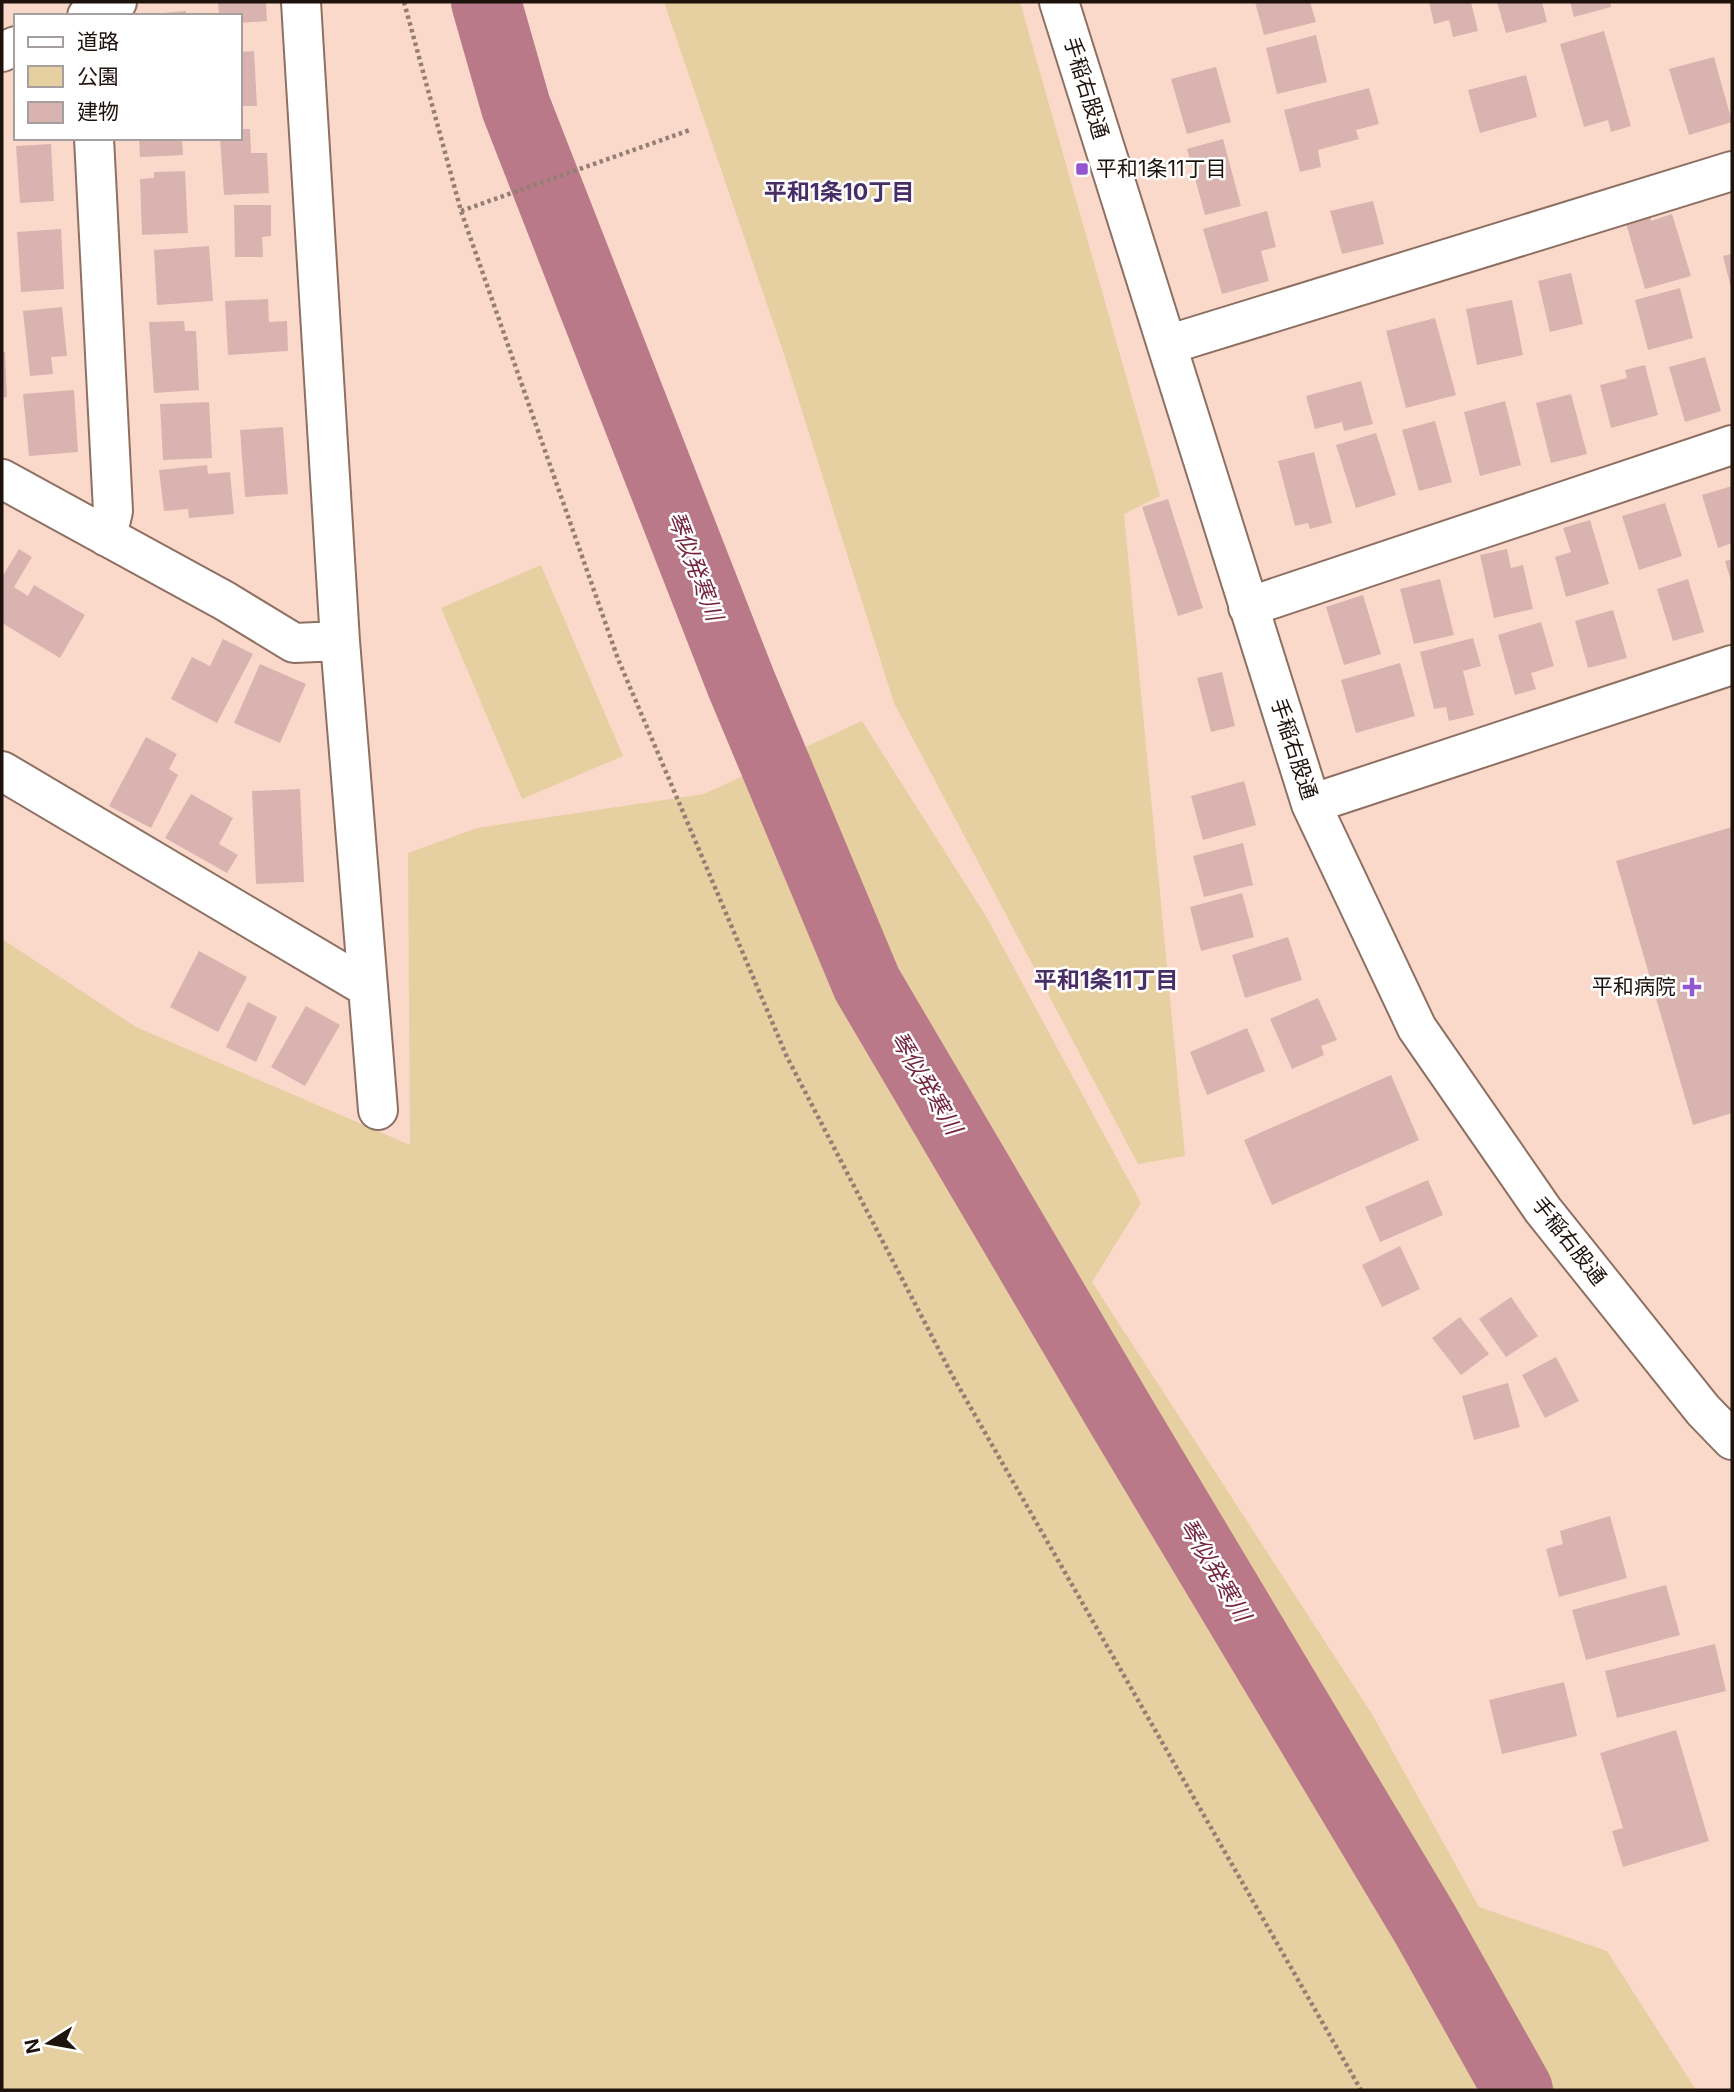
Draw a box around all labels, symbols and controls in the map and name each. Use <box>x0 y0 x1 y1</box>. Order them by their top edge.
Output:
legend <box>14 14 242 140</box>
text: 道路 <box>77 29 119 54</box>
street label: 手稲右股通 <box>1059 34 1114 142</box>
text: 公園 <box>77 64 119 89</box>
text: 建物 <box>77 99 119 124</box>
place label: 平和1条11丁目 <box>1096 156 1227 181</box>
marker: 平和1条11丁目 <box>1074 161 1090 177</box>
district label: 平和1条10丁目 <box>764 178 914 206</box>
water label: 琴似発寒川 <box>661 507 730 627</box>
street label: 手稲右股通 <box>1266 695 1323 803</box>
district label: 平和1条11丁目 <box>1034 966 1178 994</box>
place label: 平和病院 <box>1592 974 1676 999</box>
marker: 平和病院 <box>1682 977 1702 997</box>
water label: 琴似発寒川 <box>884 1027 969 1142</box>
street label: 手稲右股通 <box>1527 1192 1612 1290</box>
water label: 琴似発寒川 <box>1173 1514 1258 1629</box>
north arrow <box>14 2008 84 2078</box>
text: N <box>20 2037 45 2055</box>

